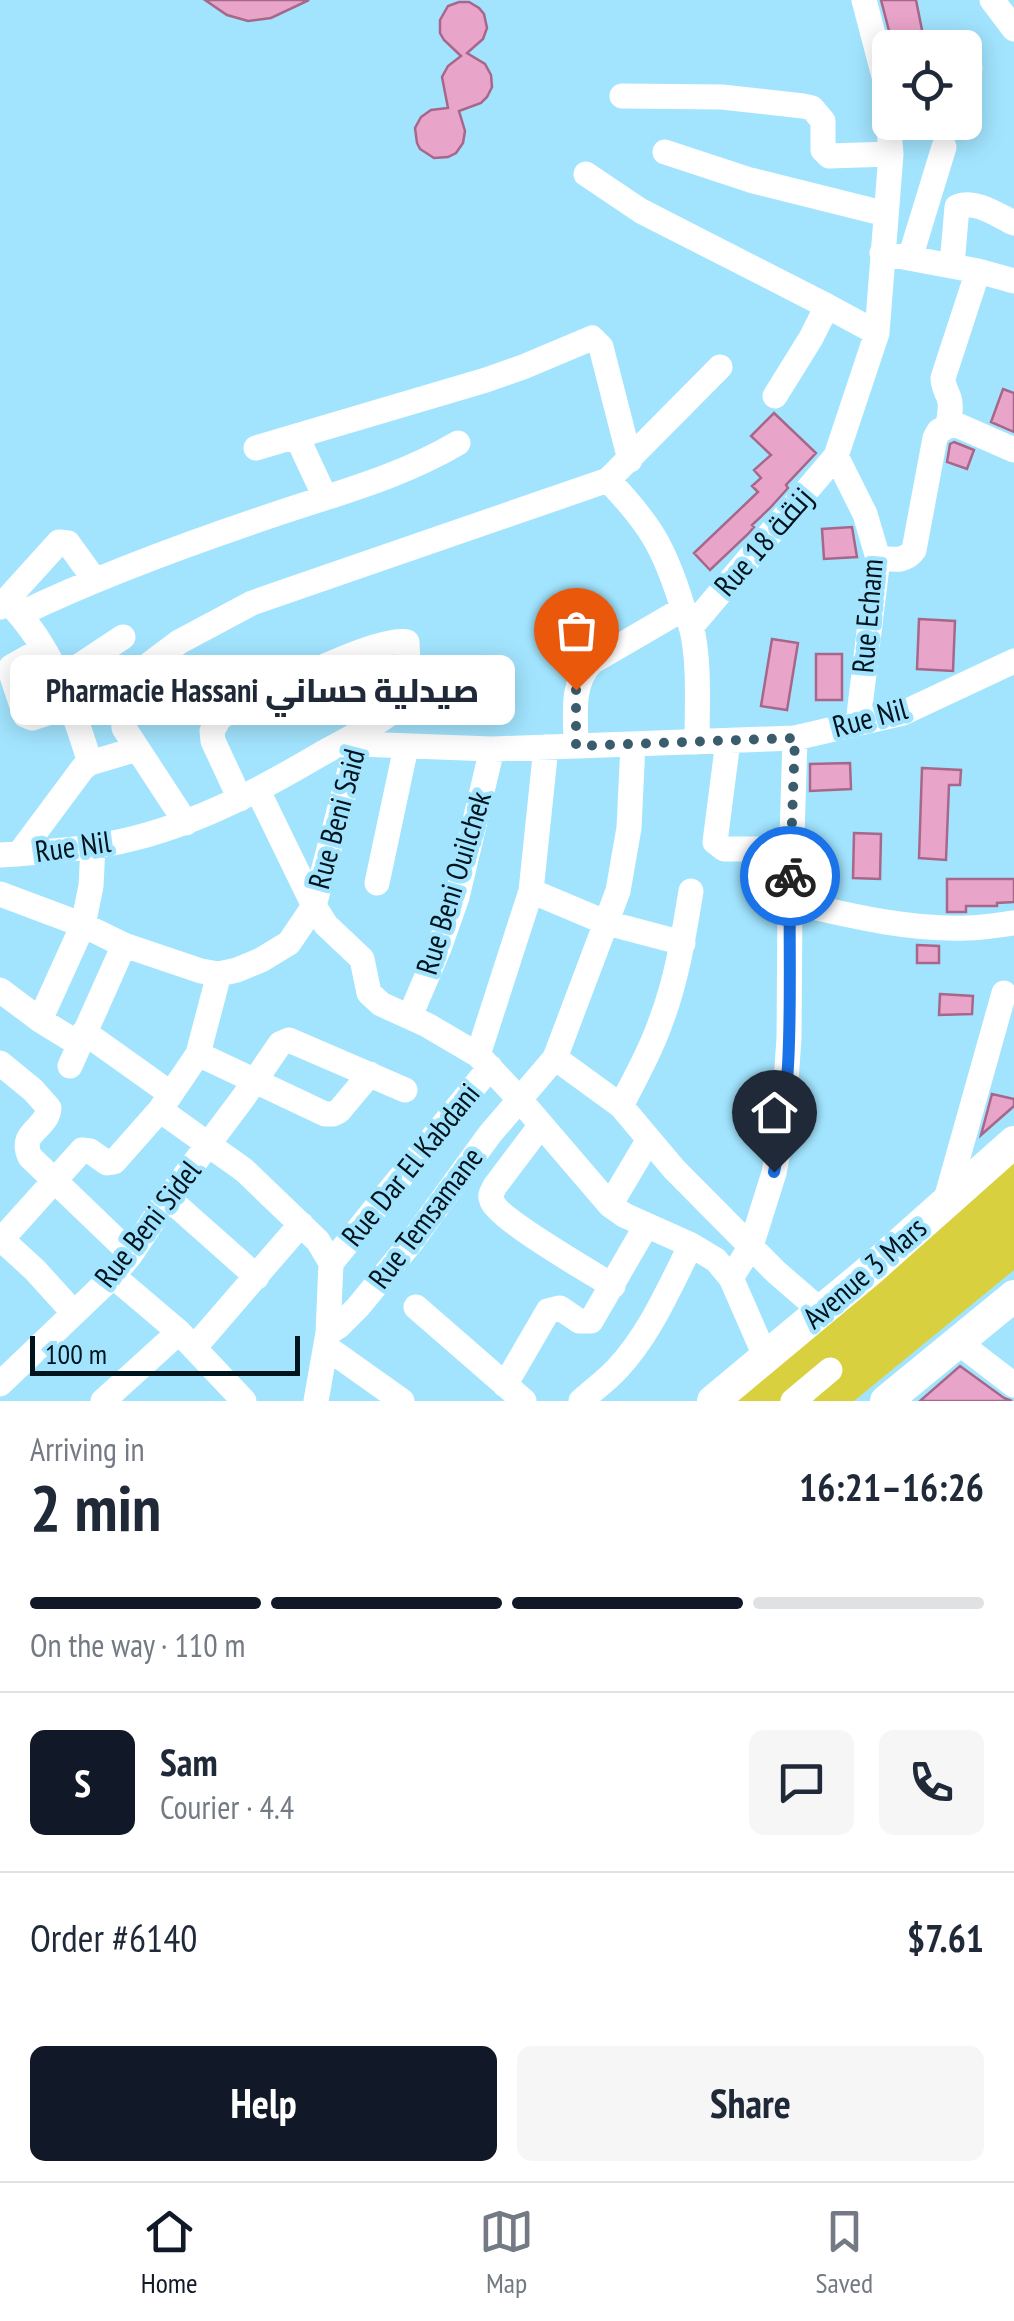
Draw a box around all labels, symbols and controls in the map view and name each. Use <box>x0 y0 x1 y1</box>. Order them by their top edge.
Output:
map controls <box>872 30 982 140</box>
button: locate <box>872 30 982 140</box>
street label: Rue 18 زنقة <box>705 478 821 604</box>
street label: Rue Echam <box>842 557 891 675</box>
pin <box>534 588 619 691</box>
icon: bag <box>549 603 604 658</box>
callout: Pharmacie Hassani صيدلية حساني <box>11 655 516 725</box>
text: Pharmacie Hassani صيدلية حساني <box>46 669 479 711</box>
street label: Rue Nil <box>828 688 911 745</box>
street label: Rue Beni Said <box>298 744 373 893</box>
street label: Rue Beni Ouilchek <box>406 786 499 979</box>
street label: Rue Nil <box>33 821 113 870</box>
courier <box>740 826 840 926</box>
icon: bike <box>763 849 818 904</box>
pin <box>732 1070 817 1173</box>
street label: Rue Dar El Kabdani <box>332 1075 487 1253</box>
icon: home <box>747 1085 802 1140</box>
street label: Rue Temsamane <box>359 1139 491 1295</box>
street label: Rue Beni Sidel <box>85 1152 209 1294</box>
street label: Avenue 3 Mars <box>794 1207 934 1336</box>
scale bar <box>30 1331 300 1376</box>
text: 100 m <box>45 1335 107 1372</box>
text: Arriving in <box>30 1428 145 1470</box>
text: 16:21–16:26 <box>799 1462 984 1511</box>
text: 2 min <box>30 1465 161 1549</box>
text: On the way · 110 m <box>30 1624 245 1666</box>
button: chat <box>749 1730 854 1835</box>
button: phone <box>879 1730 984 1835</box>
text: Sam <box>160 1737 218 1786</box>
text: S <box>74 1758 91 1807</box>
text: Courier · 4.4 <box>160 1786 294 1828</box>
text: Order #6140 <box>30 1913 197 1962</box>
text: $7.61 <box>907 1913 984 1962</box>
button: Help <box>30 2046 497 2161</box>
button: Share <box>517 2046 984 2161</box>
tab: Home <box>141 2204 198 2301</box>
tab: Map <box>479 2204 534 2301</box>
tab: Saved <box>816 2204 873 2301</box>

